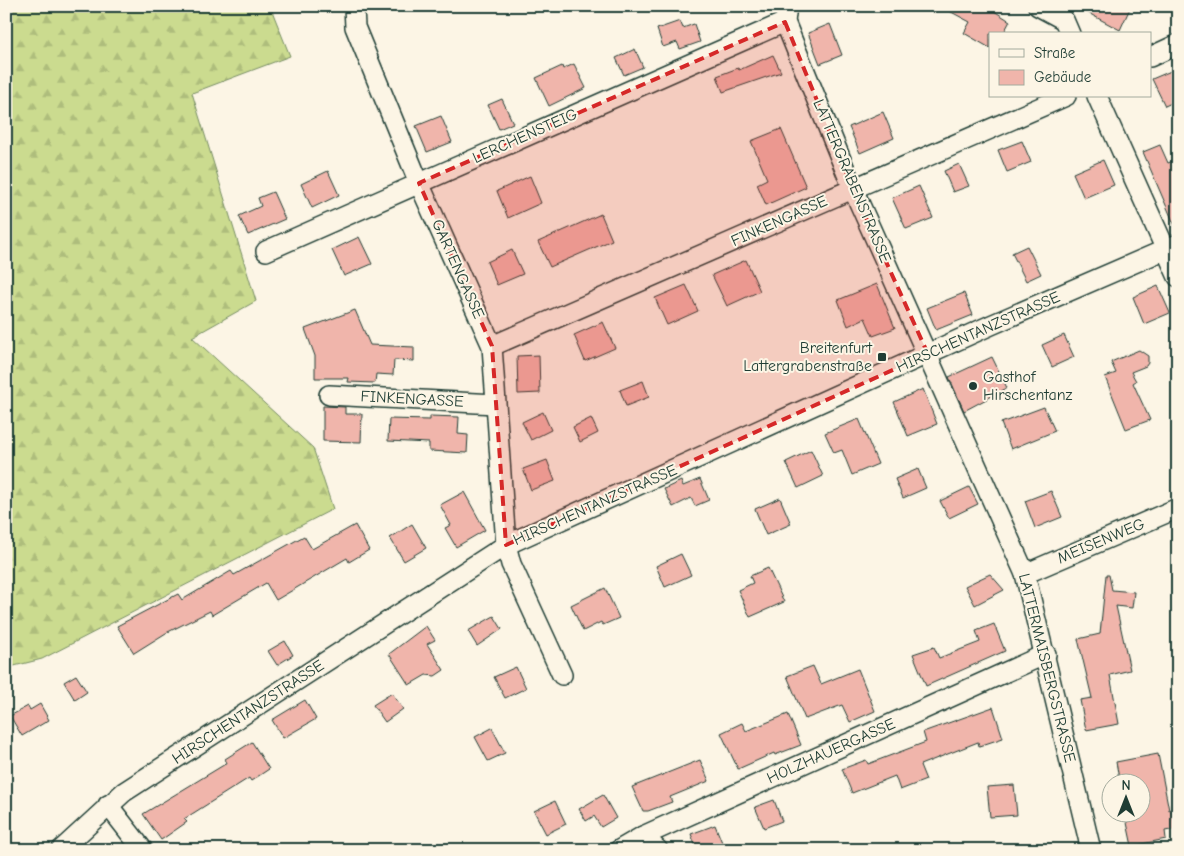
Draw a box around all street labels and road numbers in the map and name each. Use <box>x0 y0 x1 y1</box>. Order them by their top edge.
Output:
street label: LATTERGRABENSTRASSE <box>809 96 895 266</box>
street label: LERCHENSTEIG <box>470 105 580 167</box>
street label: FINKENGASSE <box>728 192 830 250</box>
street label: GARTENGASSE <box>428 217 488 322</box>
street label: HIRSCHENTANZSTRASSE <box>893 288 1063 376</box>
street label: FINKENGASSE <box>360 387 464 411</box>
street label: HIRSCHENTANZSTRASSE <box>510 461 680 549</box>
street label: MEISENWEG <box>1055 515 1147 567</box>
street label: LATTERMAISBERGSTRASSE <box>1015 572 1079 765</box>
street label: HIRSCHENTANZSTRASSE <box>169 656 328 768</box>
street label: HOLZHAUERGASSE <box>764 715 898 787</box>

